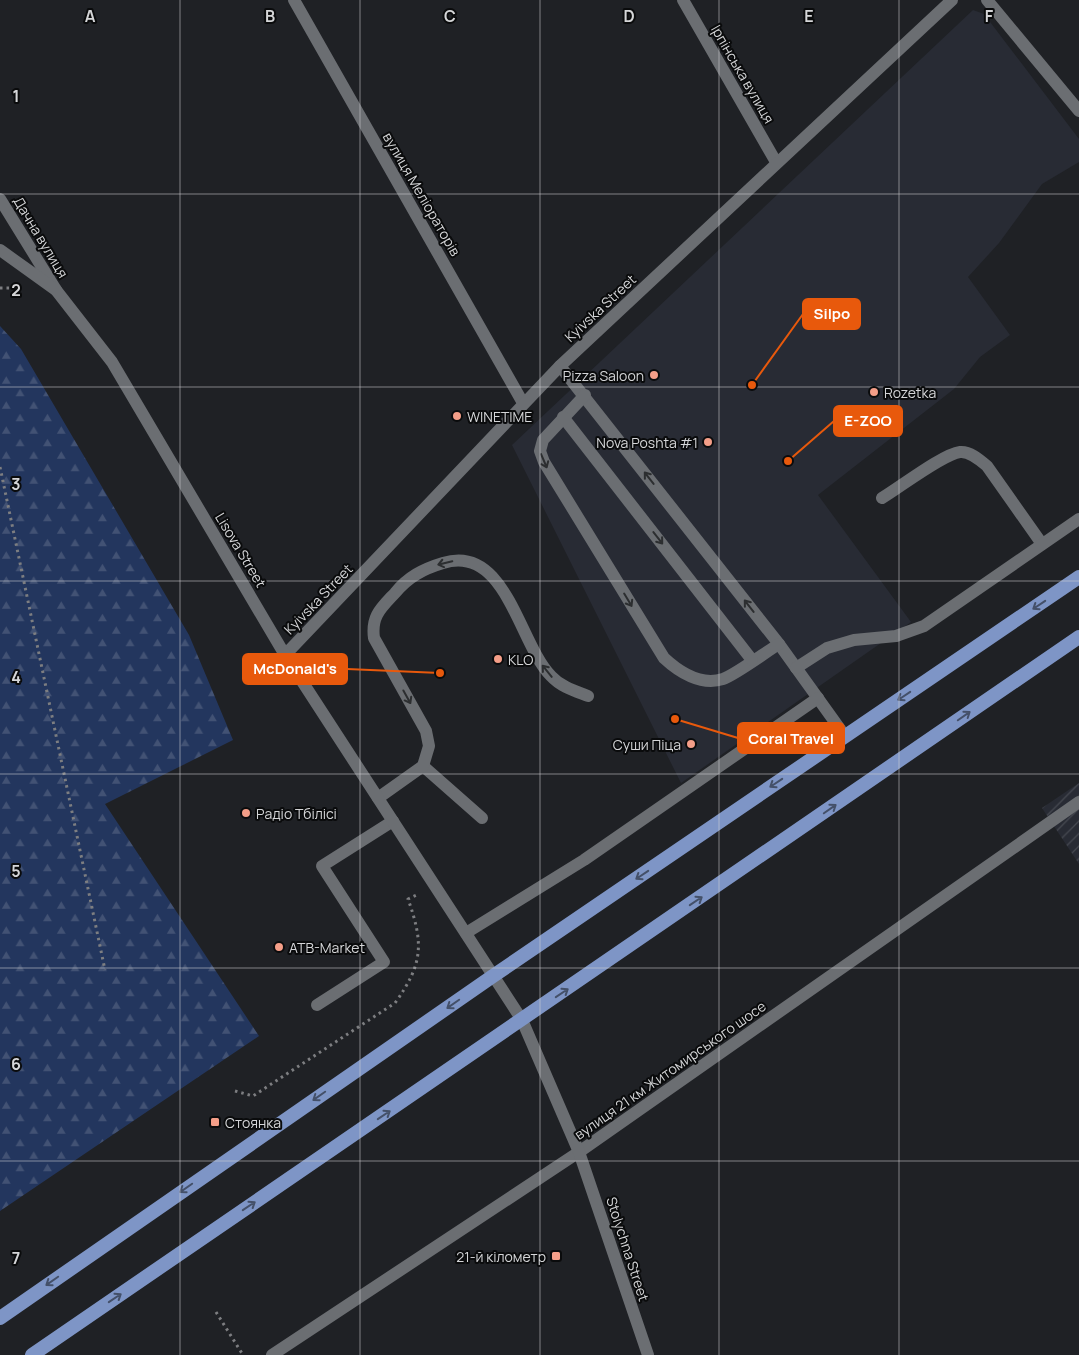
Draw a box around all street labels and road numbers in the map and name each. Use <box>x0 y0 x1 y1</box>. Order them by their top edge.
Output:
street label: Ірпінська вулиця <box>707 21 779 127</box>
street label: вулиця Меліораторів <box>379 129 465 260</box>
street label: Дачна вулиця <box>9 193 73 281</box>
street label: Kyivska Street <box>560 270 640 346</box>
street label: Lisova Street <box>211 509 271 591</box>
street label: Kyivska Street <box>280 559 357 638</box>
street label: вулиця 21 км Житомирського шосе <box>570 996 770 1144</box>
street label: Stolychna Street <box>602 1194 654 1304</box>

